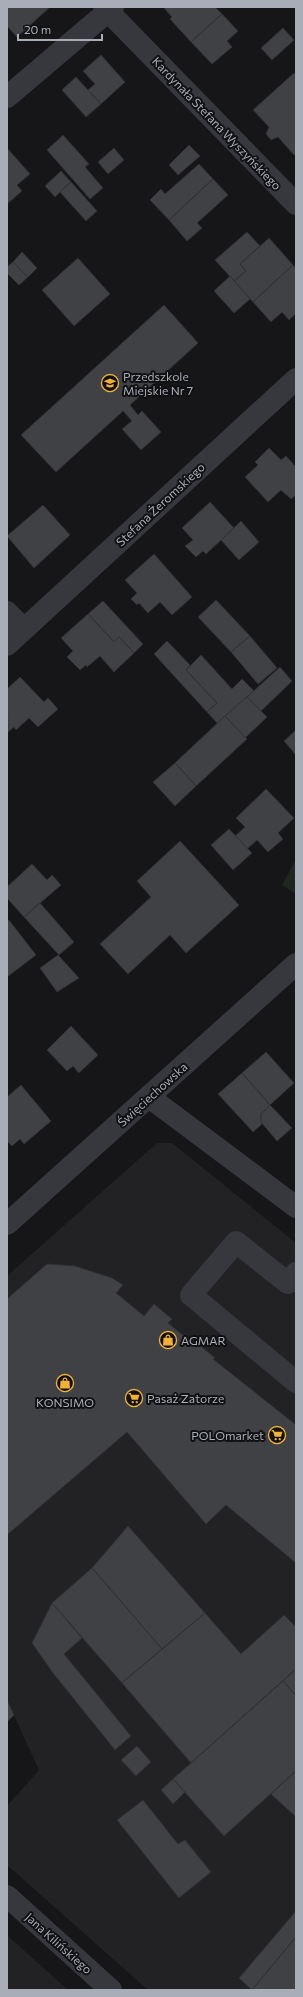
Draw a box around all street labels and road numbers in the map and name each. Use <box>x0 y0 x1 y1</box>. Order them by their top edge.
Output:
street label: Kardynała Stefana Wyszyńskiego <box>150 54 284 192</box>
street label: Stefana Żeromskiego <box>113 459 207 549</box>
street label: Święciechowska <box>114 1059 190 1129</box>
street label: Jana Kilińskiego <box>22 1910 95 1977</box>

